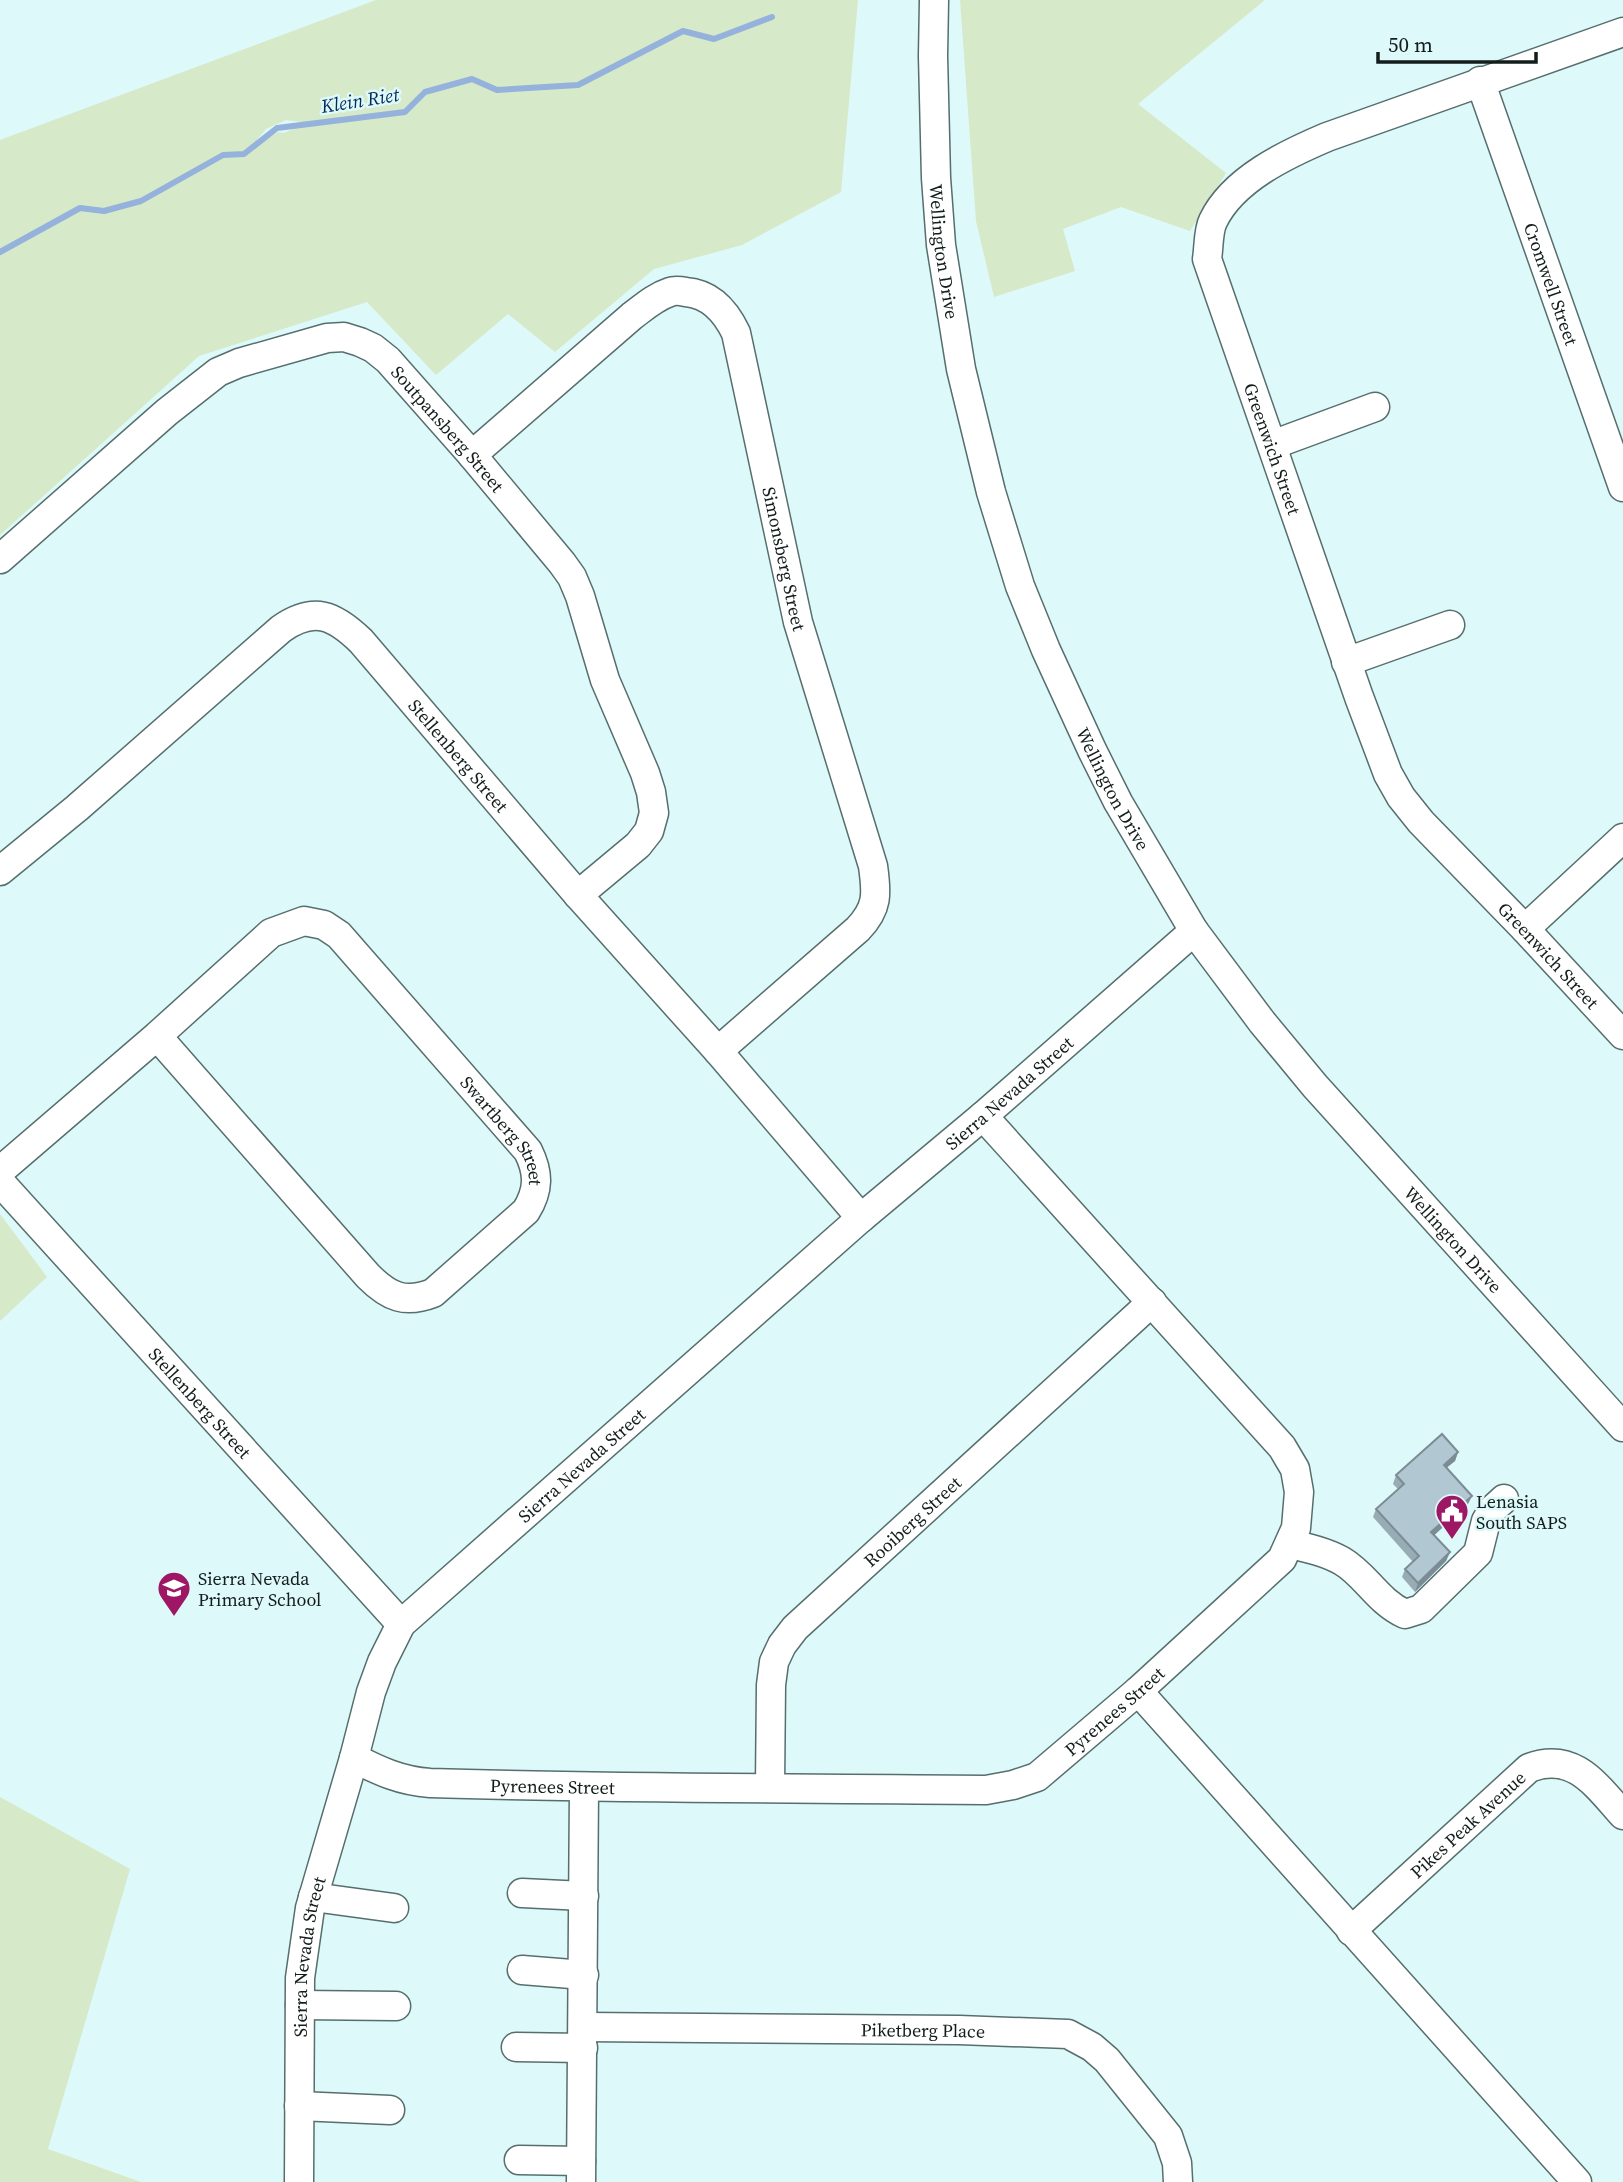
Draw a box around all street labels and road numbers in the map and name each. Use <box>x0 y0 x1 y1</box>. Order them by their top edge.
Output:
street label: Wellington Drive <box>924 183 965 321</box>
street label: Cromwell Street <box>1518 219 1585 349</box>
street label: Soutpansberg Street <box>386 360 510 497</box>
street label: Greenwich Street <box>1238 379 1307 518</box>
street label: Simonsberg Street <box>757 484 812 634</box>
street label: Stellenberg Street <box>403 693 514 818</box>
street label: Wellington Drive <box>1071 723 1156 855</box>
street label: Greenwich Street <box>1493 896 1605 1014</box>
street label: Sierra Nevada Street <box>939 1030 1078 1155</box>
street label: Swartberg Street <box>455 1070 549 1186</box>
street label: Wellington Drive <box>1399 1180 1508 1298</box>
street label: Stellenberg Street <box>143 1342 257 1464</box>
street label: Sierra Nevada Street <box>512 1402 650 1528</box>
street label: Rooiberg Street <box>858 1470 966 1572</box>
street label: Pyrenees Street <box>1059 1661 1170 1761</box>
street label: Pikes Peak Avenue <box>1404 1765 1531 1884</box>
street label: Pyrenees Street <box>490 1772 615 1800</box>
street label: Sierra Nevada Street <box>287 1873 331 2037</box>
street label: Piketberg Place <box>861 2017 986 2043</box>

